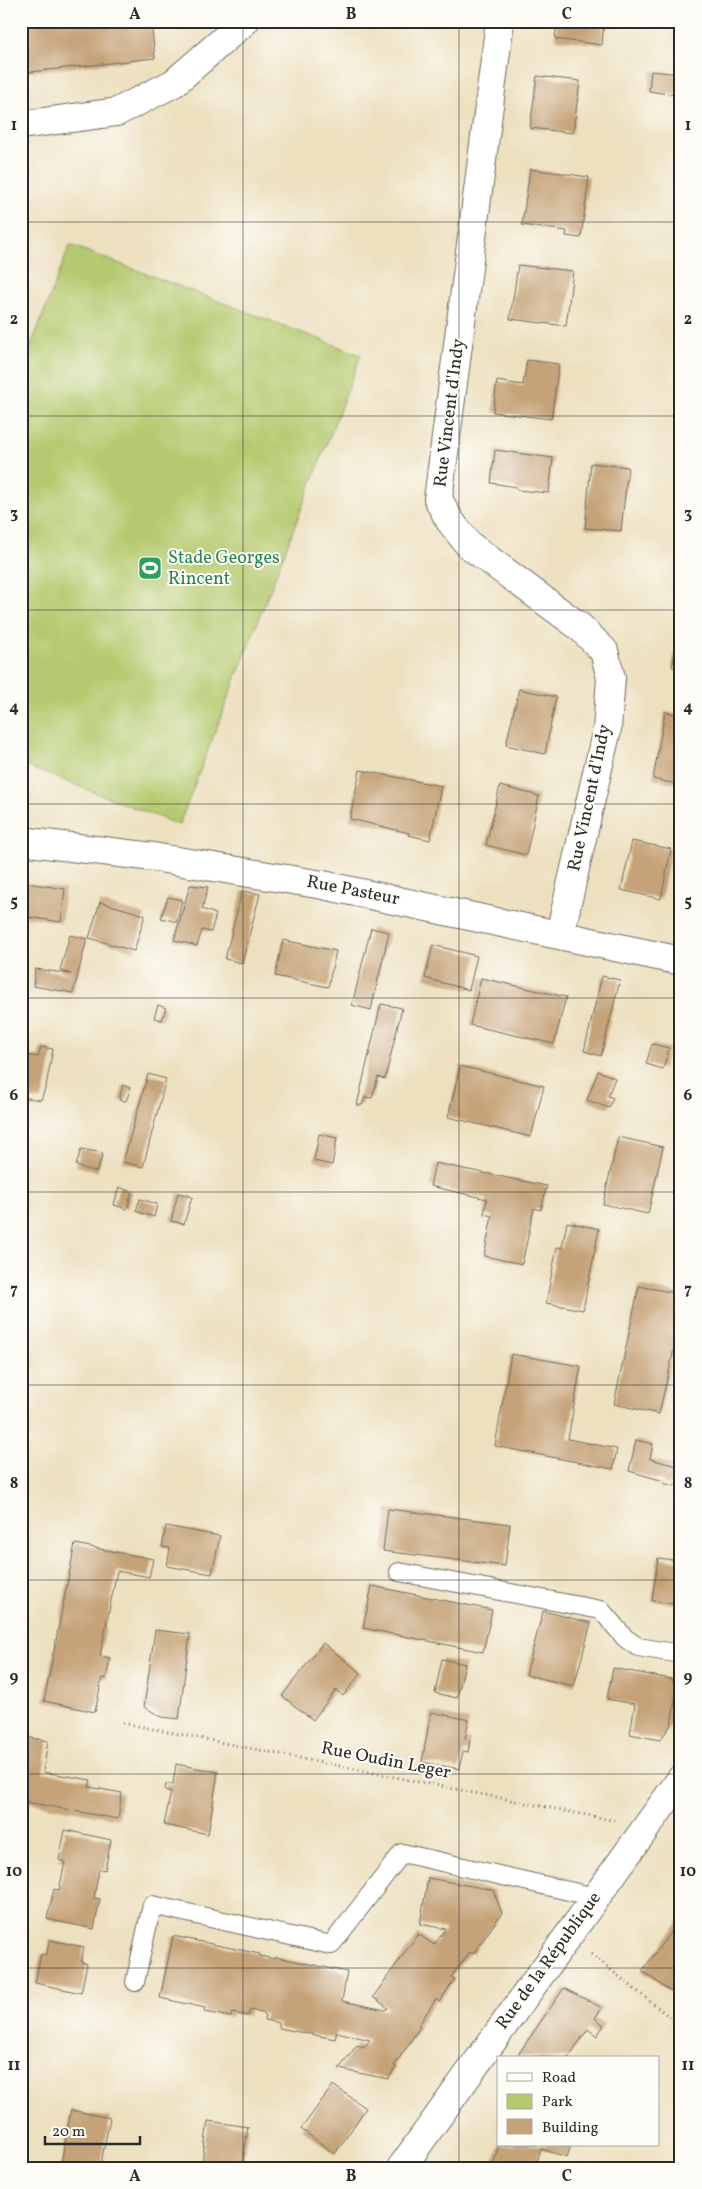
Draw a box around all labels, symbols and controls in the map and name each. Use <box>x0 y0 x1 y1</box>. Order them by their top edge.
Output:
text: A <box>129 4 141 26</box>
text: B <box>346 4 357 26</box>
text: C <box>562 4 572 26</box>
text: 1 <box>11 115 17 137</box>
text: 1 <box>685 115 691 137</box>
text: 2 <box>10 309 18 331</box>
text: 2 <box>684 309 692 331</box>
street label: Rue Vincent d'Indy <box>428 337 472 489</box>
text: 3 <box>10 503 18 525</box>
text: 3 <box>684 503 692 525</box>
place label: Stade Georges Rincent <box>168 546 280 592</box>
sports icon: Stade Georges Rincent <box>137 555 163 581</box>
text: 4 <box>9 697 19 719</box>
text: 4 <box>683 697 693 719</box>
street label: Rue Vincent d'Indy <box>562 722 618 874</box>
street label: Rue Pasteur <box>304 870 402 912</box>
text: 5 <box>10 891 18 913</box>
text: 5 <box>684 891 692 913</box>
text: 6 <box>10 1085 19 1107</box>
text: 6 <box>684 1085 693 1107</box>
text: 7 <box>10 1279 18 1301</box>
text: 7 <box>684 1279 692 1301</box>
text: 8 <box>10 1473 18 1495</box>
text: 8 <box>684 1473 692 1495</box>
text: 9 <box>10 1667 19 1689</box>
text: 9 <box>684 1667 693 1689</box>
street label: Rue Oudin Leger <box>319 1736 453 1786</box>
text: 10 <box>6 1861 22 1883</box>
text: 10 <box>680 1861 696 1883</box>
street label: Rue de la République <box>490 1887 608 2035</box>
text: 11 <box>8 2055 20 2077</box>
text: 11 <box>682 2055 694 2077</box>
legend <box>497 2056 660 2146</box>
text: Road <box>542 2068 576 2089</box>
text: Park <box>542 2092 573 2113</box>
scale bar <box>45 2114 140 2146</box>
text: Building <box>542 2118 599 2139</box>
text: 20 m <box>52 2122 85 2143</box>
text: A <box>129 2166 141 2188</box>
text: B <box>346 2166 357 2188</box>
text: C <box>562 2166 572 2188</box>

